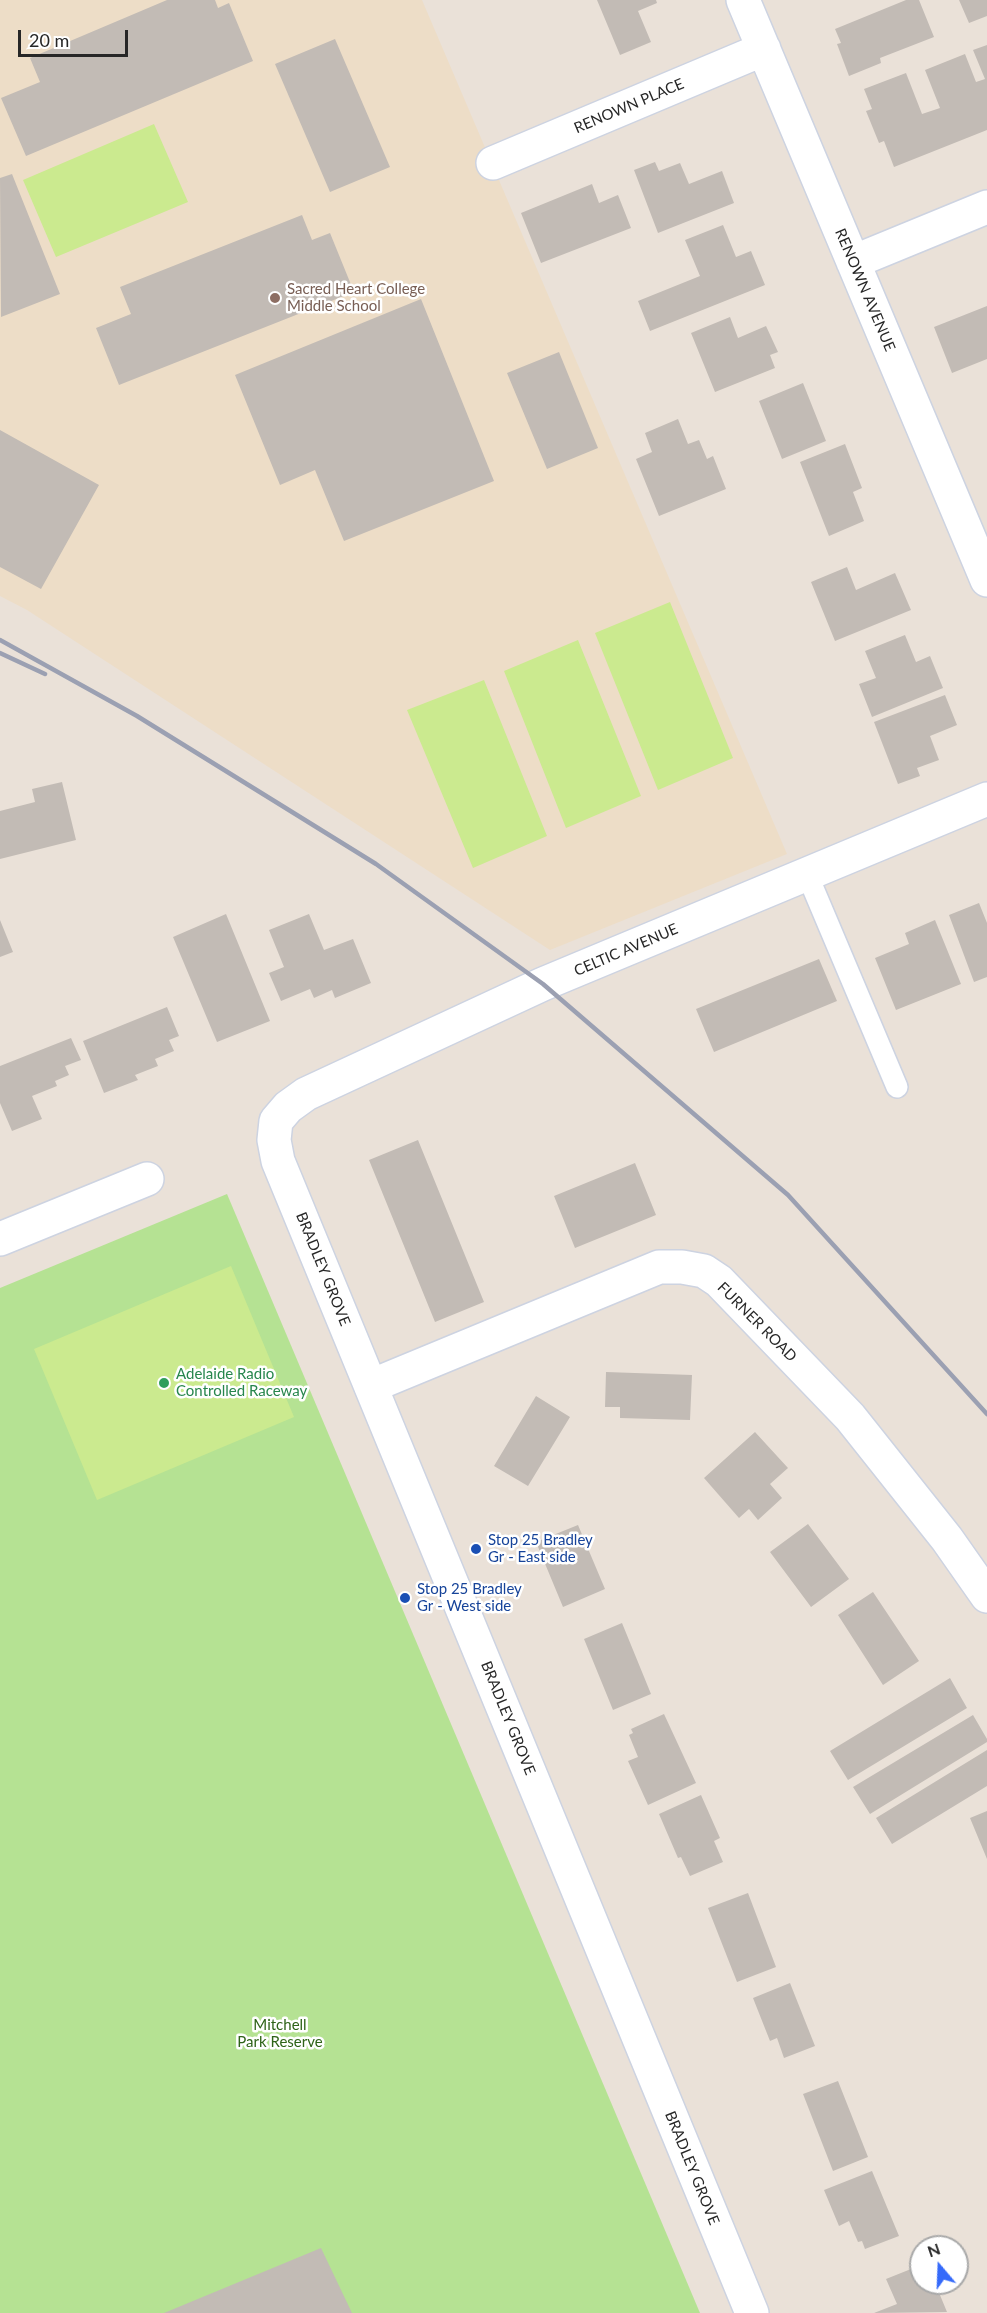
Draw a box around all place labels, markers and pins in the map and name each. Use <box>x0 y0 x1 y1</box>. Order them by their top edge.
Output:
place label: Sacred Heart College Middle School <box>287 280 425 315</box>
marker: Sacred Heart College Middle School <box>268 291 282 305</box>
place label: Adelaide Radio Controlled Raceway <box>176 1365 307 1400</box>
marker: Adelaide Radio Controlled Raceway <box>157 1376 171 1390</box>
place label: Stop 25 Bradley Gr - East side <box>488 1531 593 1566</box>
marker: Stop 25 Bradley Gr - East side <box>469 1542 483 1556</box>
place label: Stop 25 Bradley Gr - West side <box>417 1580 522 1615</box>
marker: Stop 25 Bradley Gr - West side <box>398 1591 412 1605</box>

